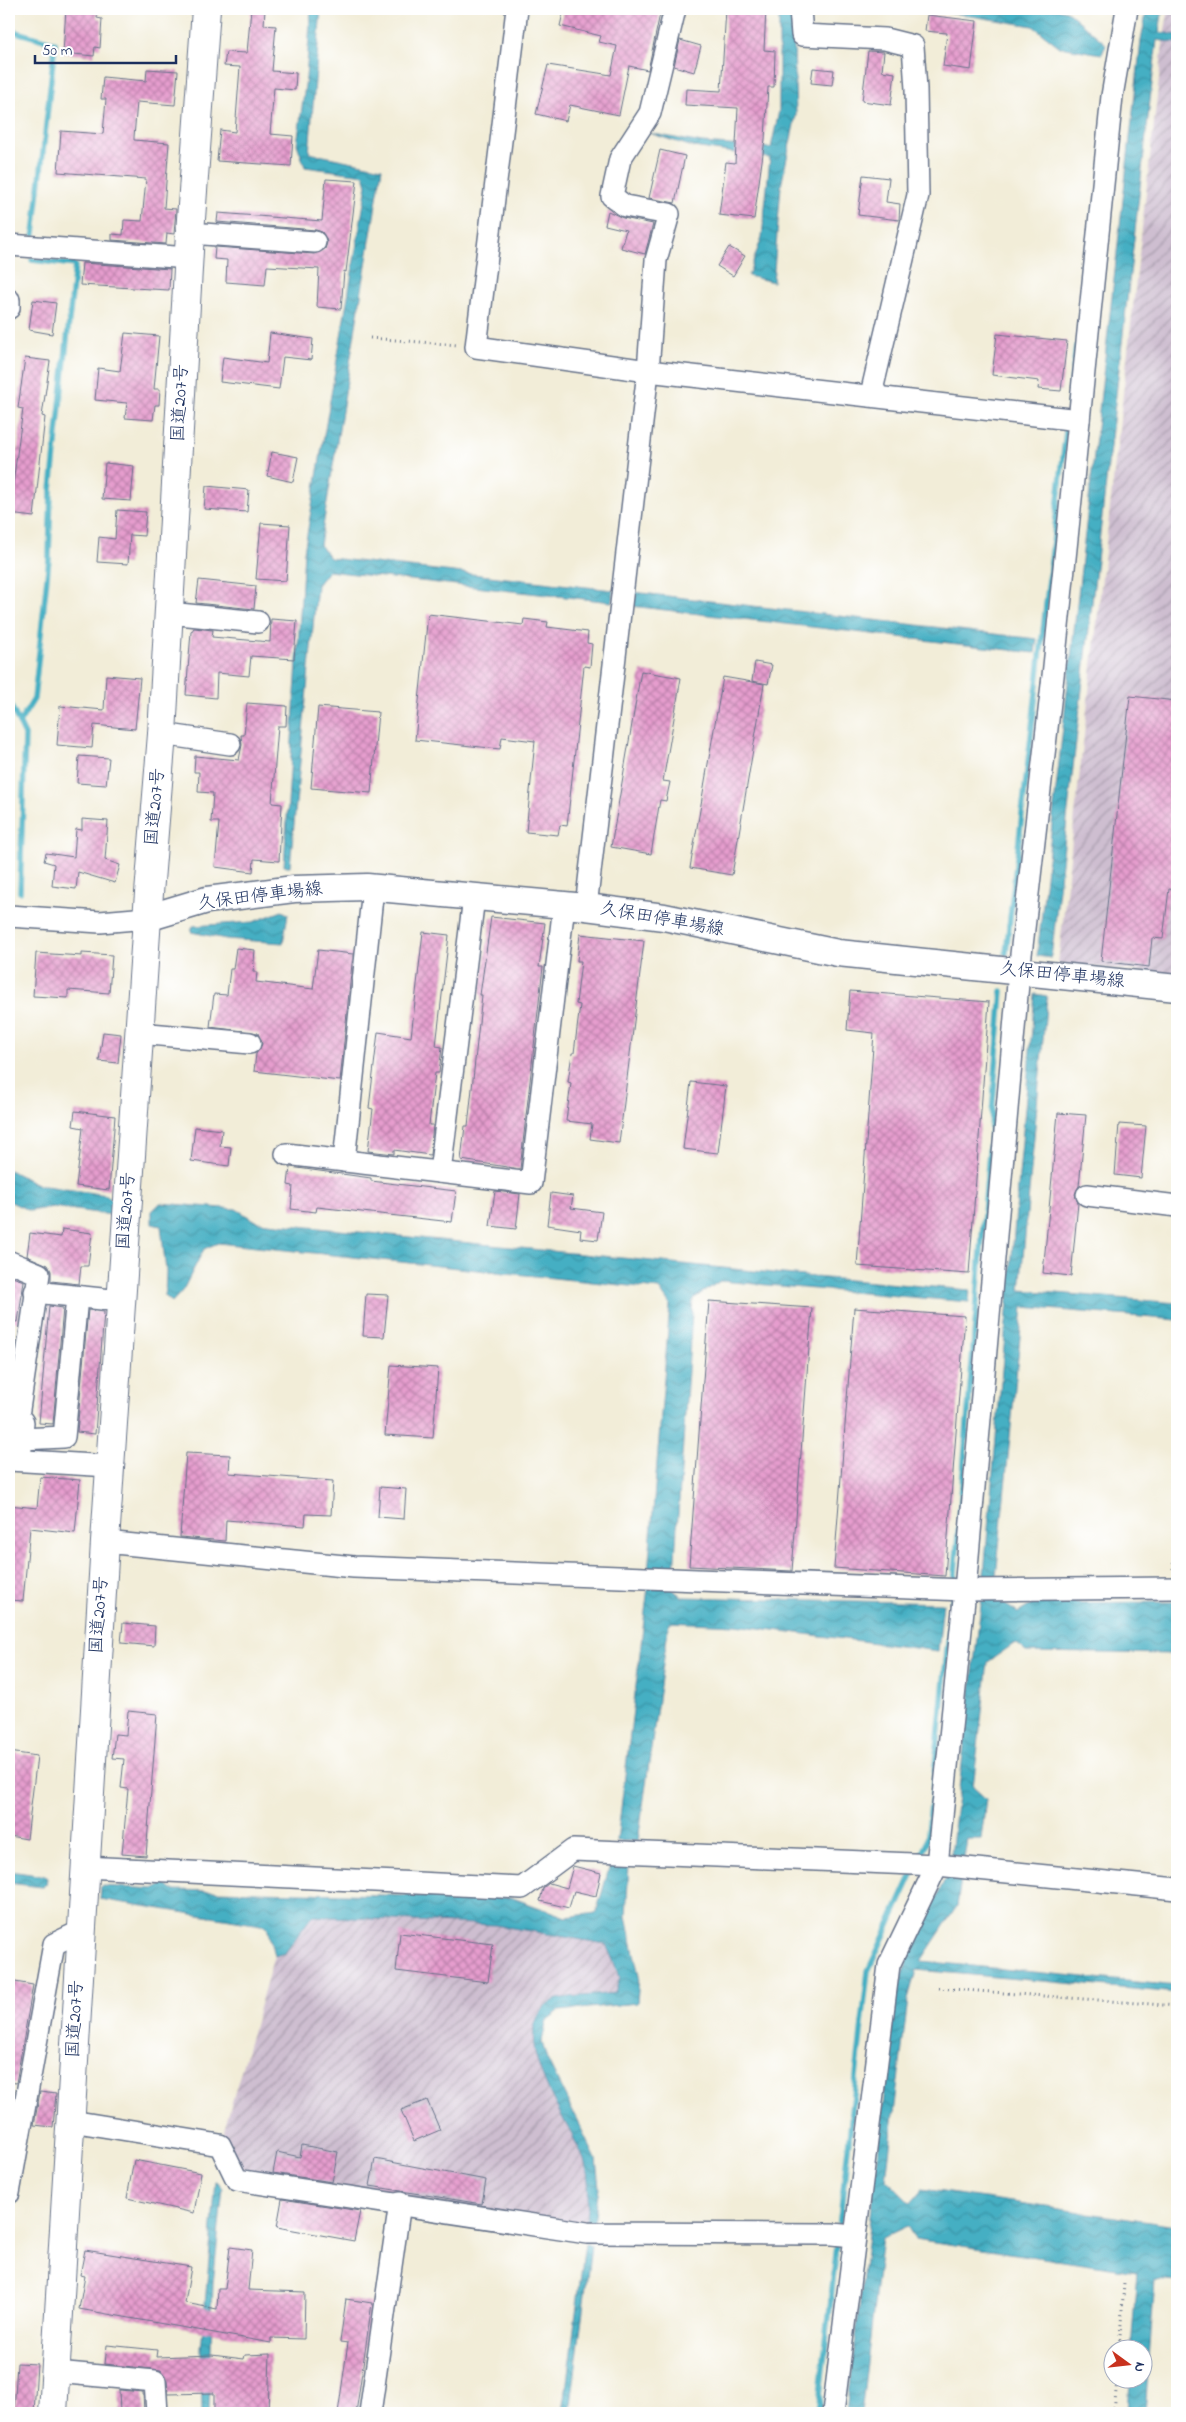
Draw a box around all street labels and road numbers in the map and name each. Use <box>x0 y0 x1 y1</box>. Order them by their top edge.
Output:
street label: 国道207号 <box>166 363 196 443</box>
street label: 国道207号 <box>140 767 172 847</box>
street label: 久保田停車場線 <box>196 876 324 918</box>
street label: 久保田停車場線 <box>598 896 726 944</box>
street label: 久保田停車場線 <box>998 956 1126 996</box>
street label: 国道207号 <box>111 1171 143 1251</box>
street label: 国道207号 <box>84 1575 116 1655</box>
street label: 国道207号 <box>61 1979 91 2059</box>

